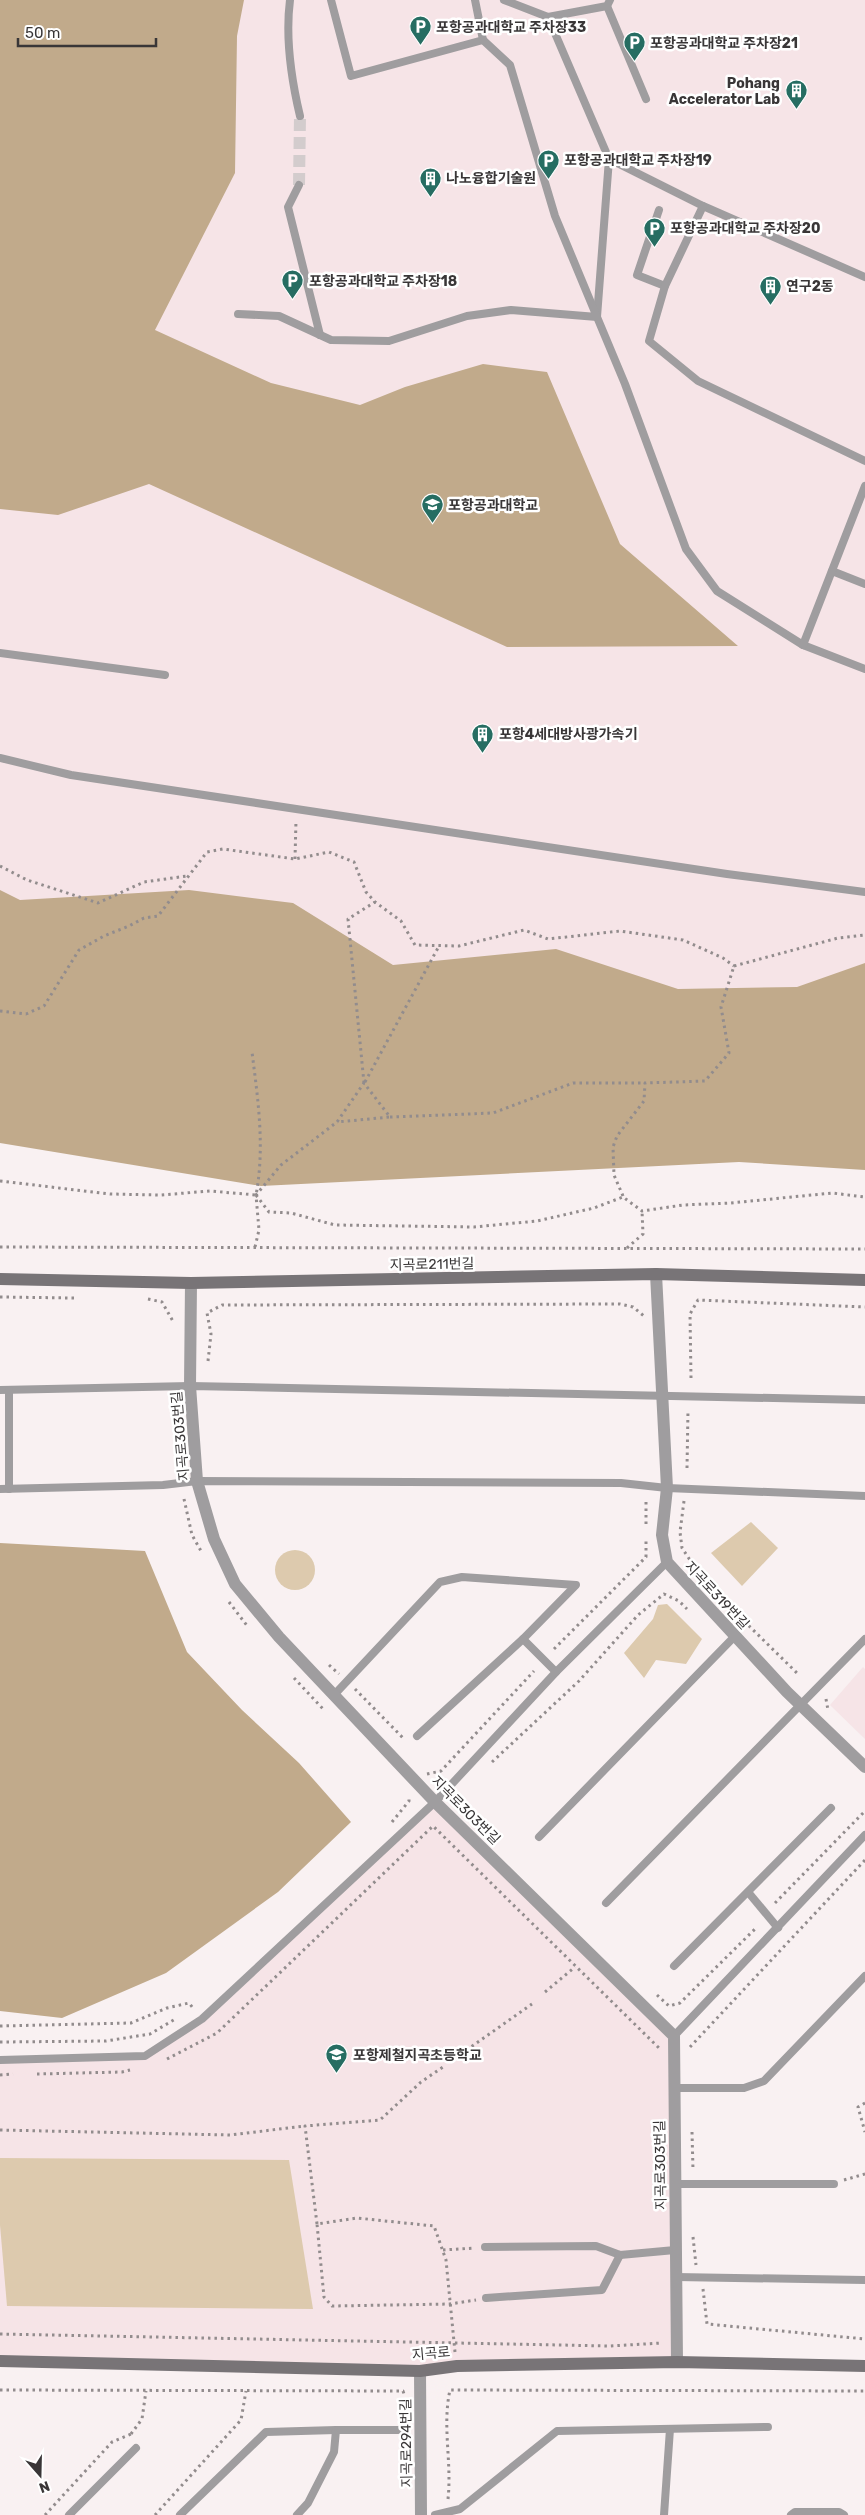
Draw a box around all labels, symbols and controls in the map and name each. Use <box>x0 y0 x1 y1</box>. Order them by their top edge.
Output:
scale bar <box>18 15 155 47</box>
parking icon: 포항공과대학교 주차장33 <box>408 15 432 46</box>
place label: 포항공과대학교 주차장33 <box>436 19 586 36</box>
text: 50 m <box>25 24 60 42</box>
parking icon: 포항공과대학교 주차장21 <box>622 31 646 62</box>
place label: 포항공과대학교 주차장21 <box>650 35 798 52</box>
place label: Pohang Accelerator Lab <box>669 75 780 108</box>
building icon: Pohang Accelerator Lab <box>784 79 808 110</box>
parking icon: 포항공과대학교 주차장19 <box>536 148 560 179</box>
place label: 포항공과대학교 주차장19 <box>564 152 712 169</box>
building icon: 나노융합기술원 <box>418 166 442 197</box>
place label: 나노융합기술원 <box>446 170 536 187</box>
parking icon: 포항공과대학교 주차장20 <box>642 216 666 247</box>
place label: 포항공과대학교 주차장20 <box>670 220 820 237</box>
parking icon: 포항공과대학교 주차장18 <box>281 269 305 300</box>
place label: 포항공과대학교 주차장18 <box>309 273 457 290</box>
building icon: 연구2동 <box>758 274 782 305</box>
place label: 연구2동 <box>786 278 834 295</box>
school or university icon: 포항공과대학교 <box>420 493 444 524</box>
place label: 포항공과대학교 <box>448 497 538 514</box>
building icon: 포항4세대방사광가속기 <box>471 722 495 753</box>
place label: 포항4세대방사광가속기 <box>499 726 637 743</box>
street label: 지곡로211번길 <box>390 1255 474 1274</box>
street label: 지곡로303번길 <box>168 1390 193 1482</box>
street label: 지곡로319번길 <box>681 1558 752 1633</box>
street label: 지곡로303번길 <box>428 1772 504 1848</box>
school or university icon: 포항제철지곡초등학교 <box>325 2043 349 2074</box>
place label: 포항제철지곡초등학교 <box>353 2047 482 2064</box>
street label: 지곡로303번길 <box>651 2120 670 2210</box>
street label: 지곡로 <box>411 2343 451 2364</box>
street label: 지곡로294번길 <box>397 2398 416 2488</box>
north arrow <box>15 2450 65 2500</box>
text: N <box>37 2477 52 2496</box>

